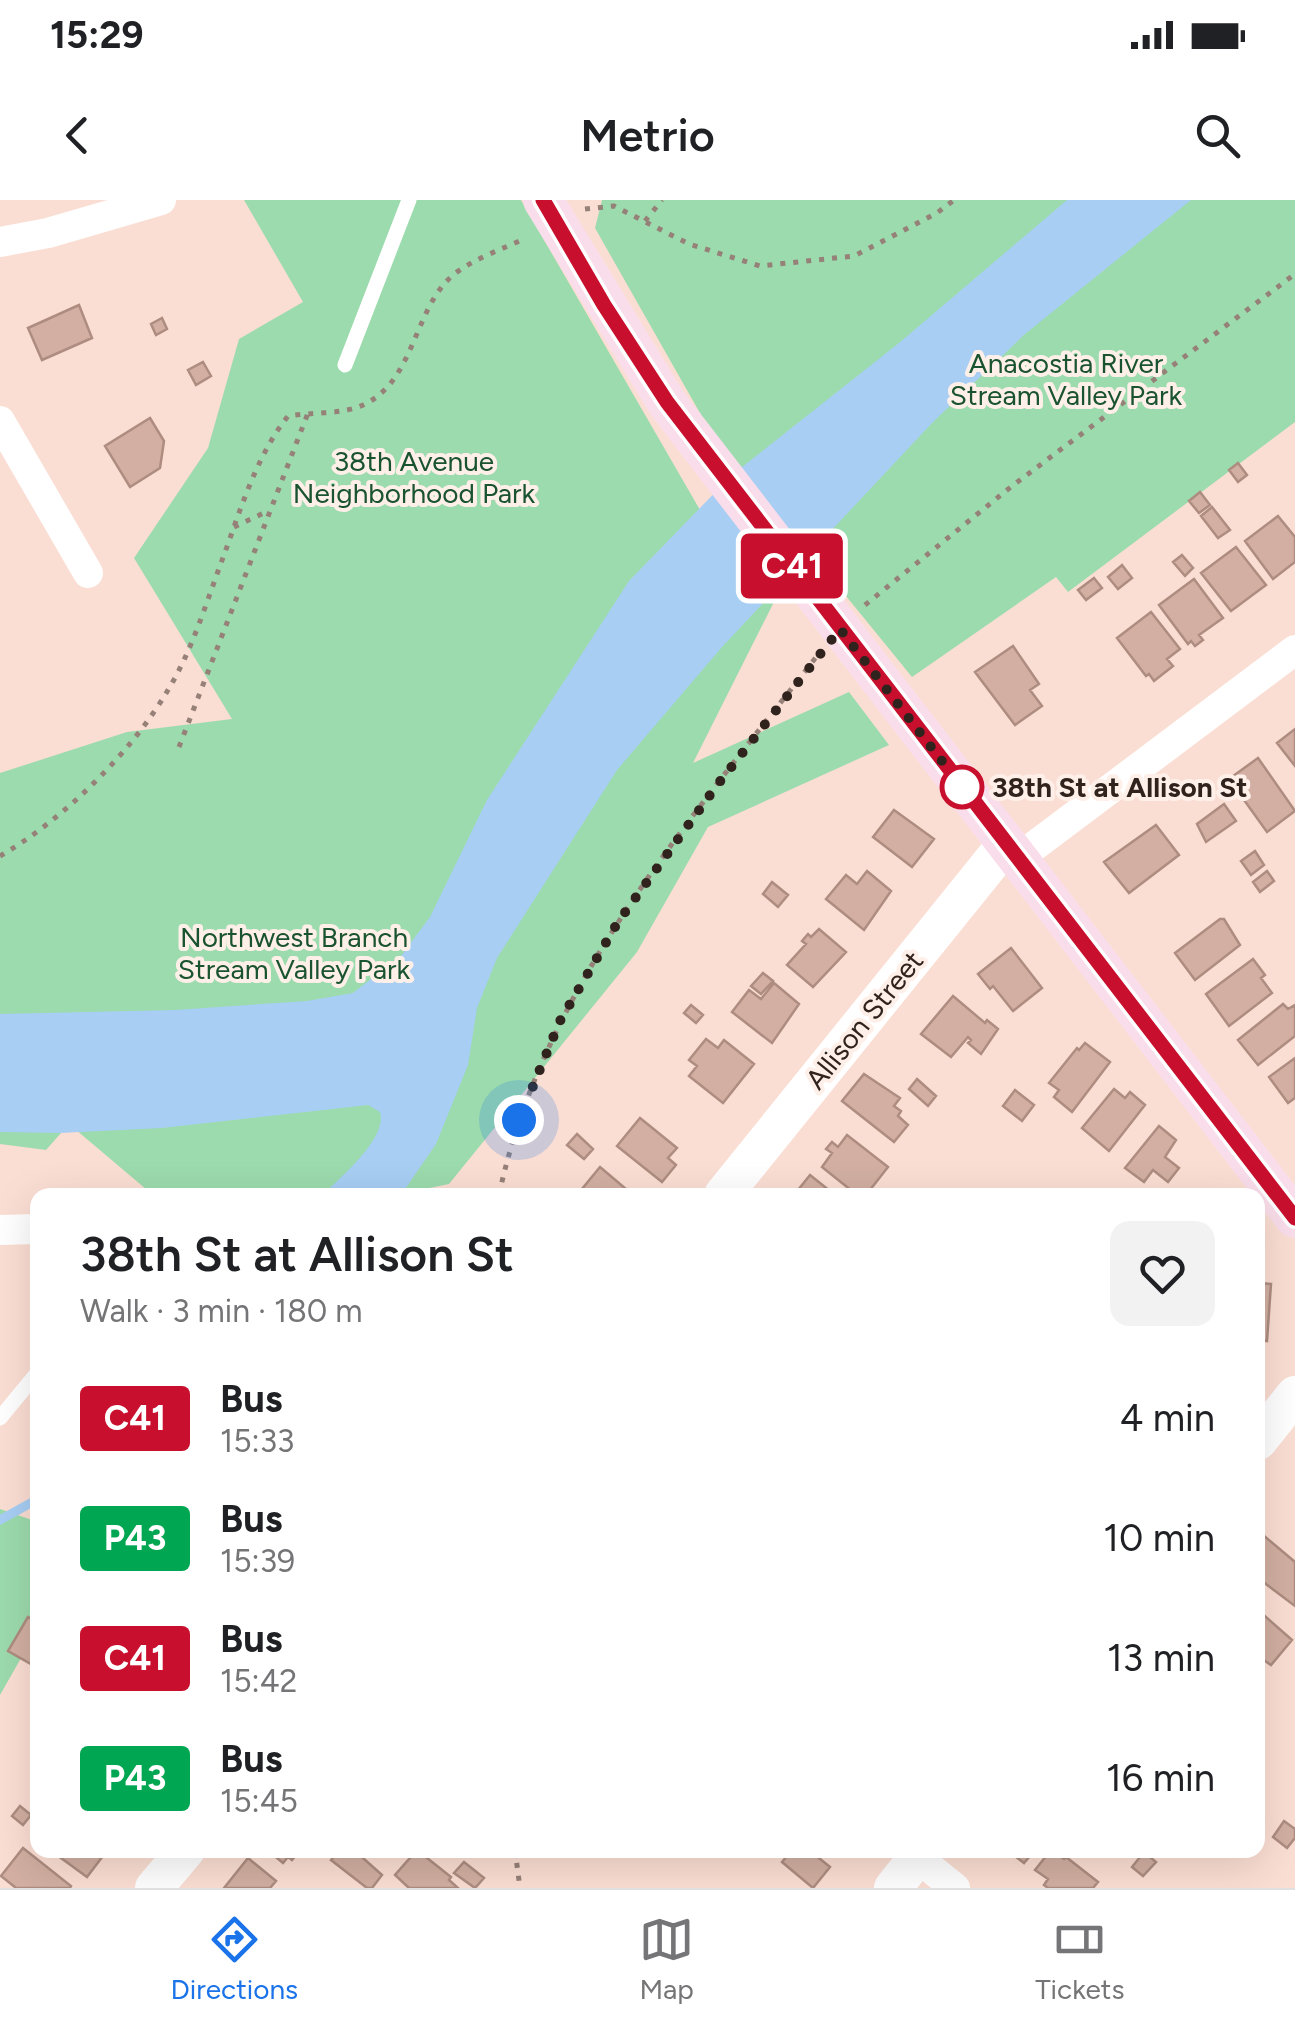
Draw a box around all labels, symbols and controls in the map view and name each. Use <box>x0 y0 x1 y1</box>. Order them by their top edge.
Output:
text: 15:29 <box>50 12 144 58</box>
icon: back <box>50 108 105 163</box>
text: Metrio <box>580 108 715 162</box>
icon: search <box>1190 108 1245 163</box>
park label: Anacostia River Stream Valley Park <box>950 346 1183 412</box>
park label: 38th Avenue Neighborhood Park <box>293 444 536 510</box>
line badge: C41 <box>734 534 850 598</box>
text: C41 <box>761 545 823 587</box>
marker: 38th St at Allison St <box>941 766 983 808</box>
place label: 38th St at Allison St <box>992 770 1248 804</box>
park label: Northwest Branch Stream Valley Park <box>178 920 411 986</box>
street label: Allison Street <box>798 944 930 1096</box>
your location <box>494 1095 544 1145</box>
button: heart <box>1110 1221 1215 1326</box>
text: 38th St at Allison St <box>80 1225 514 1283</box>
text: Walk · 3 min · 180 m <box>80 1292 363 1330</box>
text: Bus <box>220 1376 283 1422</box>
text: 4 min <box>1120 1395 1215 1441</box>
text: C41 <box>104 1397 166 1439</box>
text: 15:33 <box>220 1422 295 1460</box>
text: Bus <box>220 1496 283 1542</box>
text: 10 min <box>1103 1515 1215 1561</box>
text: P43 <box>104 1517 166 1559</box>
text: 15:39 <box>220 1542 295 1580</box>
text: Bus <box>220 1616 283 1662</box>
text: 13 min <box>1107 1635 1215 1681</box>
text: C41 <box>104 1637 166 1679</box>
text: 15:42 <box>220 1662 297 1700</box>
text: Bus <box>220 1736 283 1782</box>
text: 16 min <box>1106 1755 1215 1801</box>
text: P43 <box>104 1757 166 1799</box>
text: 15:45 <box>220 1782 298 1820</box>
tab: Directions <box>171 1912 298 2006</box>
tab: Map <box>639 1912 694 2006</box>
tab: Tickets <box>1035 1912 1124 2006</box>

